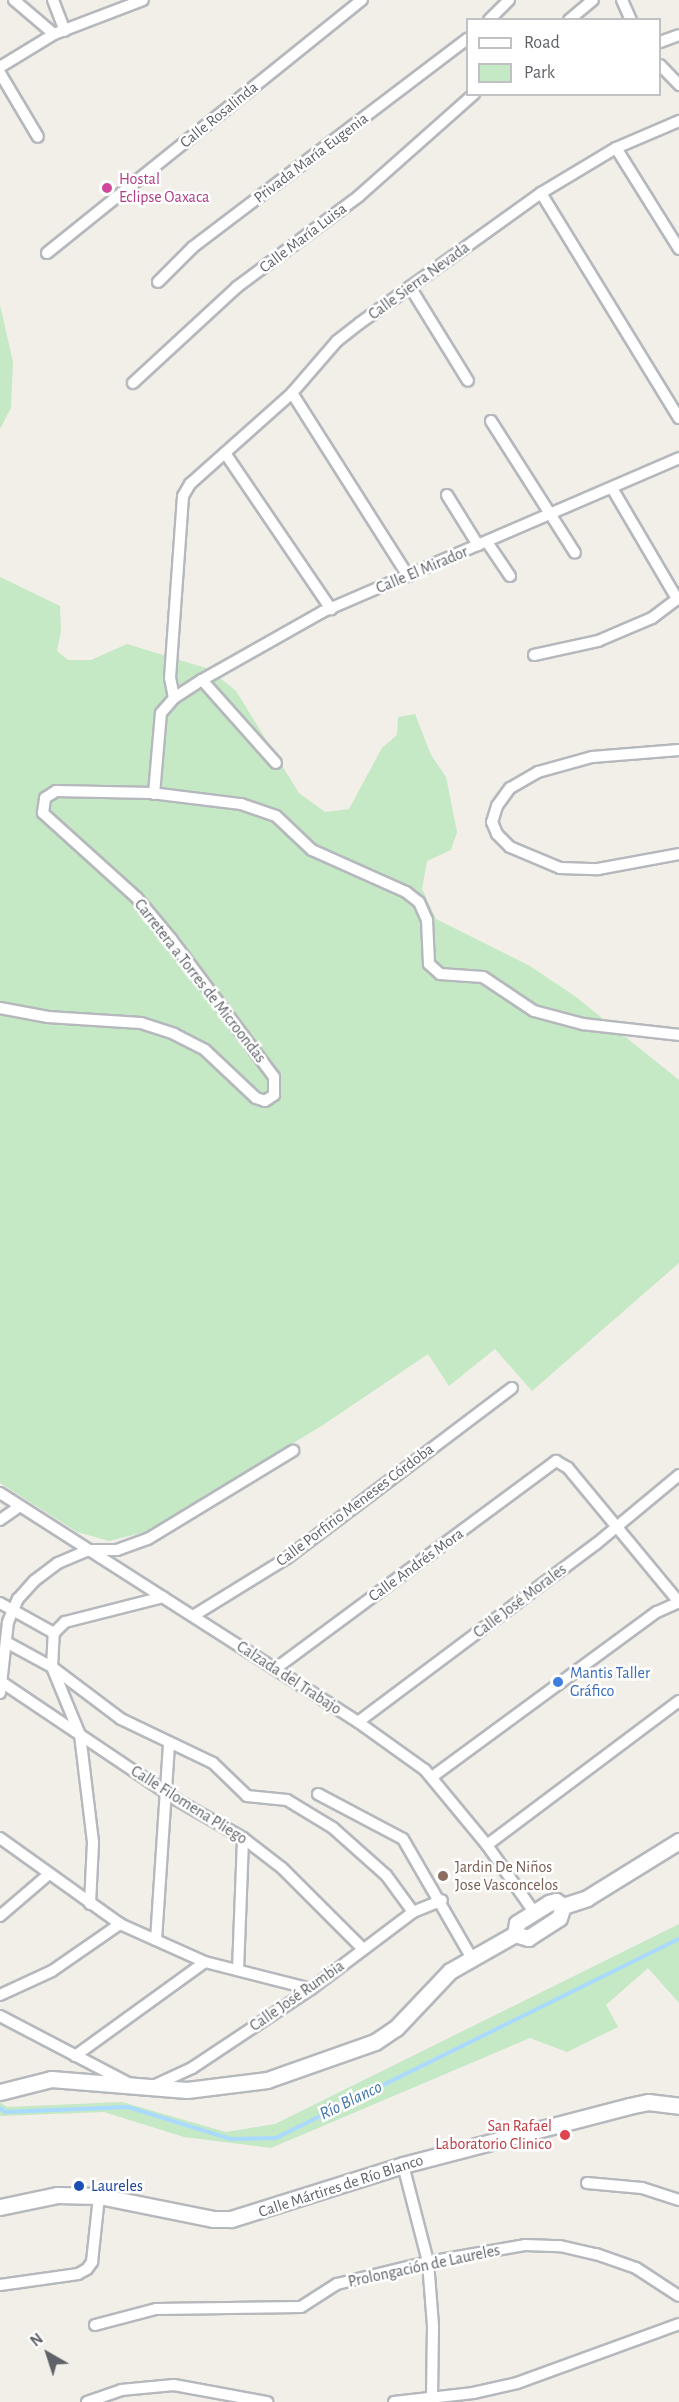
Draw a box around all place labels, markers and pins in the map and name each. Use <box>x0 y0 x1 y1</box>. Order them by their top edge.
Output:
place label: Hostal Eclipse Oaxaca <box>119 169 209 207</box>
marker: Hostal Eclipse Oaxaca <box>100 181 114 195</box>
place label: Mantis Taller Gráfico <box>570 1663 650 1701</box>
marker: Mantis Taller Gráfico <box>551 1675 565 1689</box>
place label: Jardin De Niños Jose Vasconcelos <box>455 1857 558 1895</box>
marker: Jardin De Niños Jose Vasconcelos <box>436 1869 450 1883</box>
place label: San Rafael Laboratorio Clinico <box>435 2116 552 2154</box>
marker: San Rafael Laboratorio Clinico <box>556 2126 574 2144</box>
place label: Laureles <box>91 2176 143 2196</box>
marker: Laureles <box>72 2179 86 2193</box>

